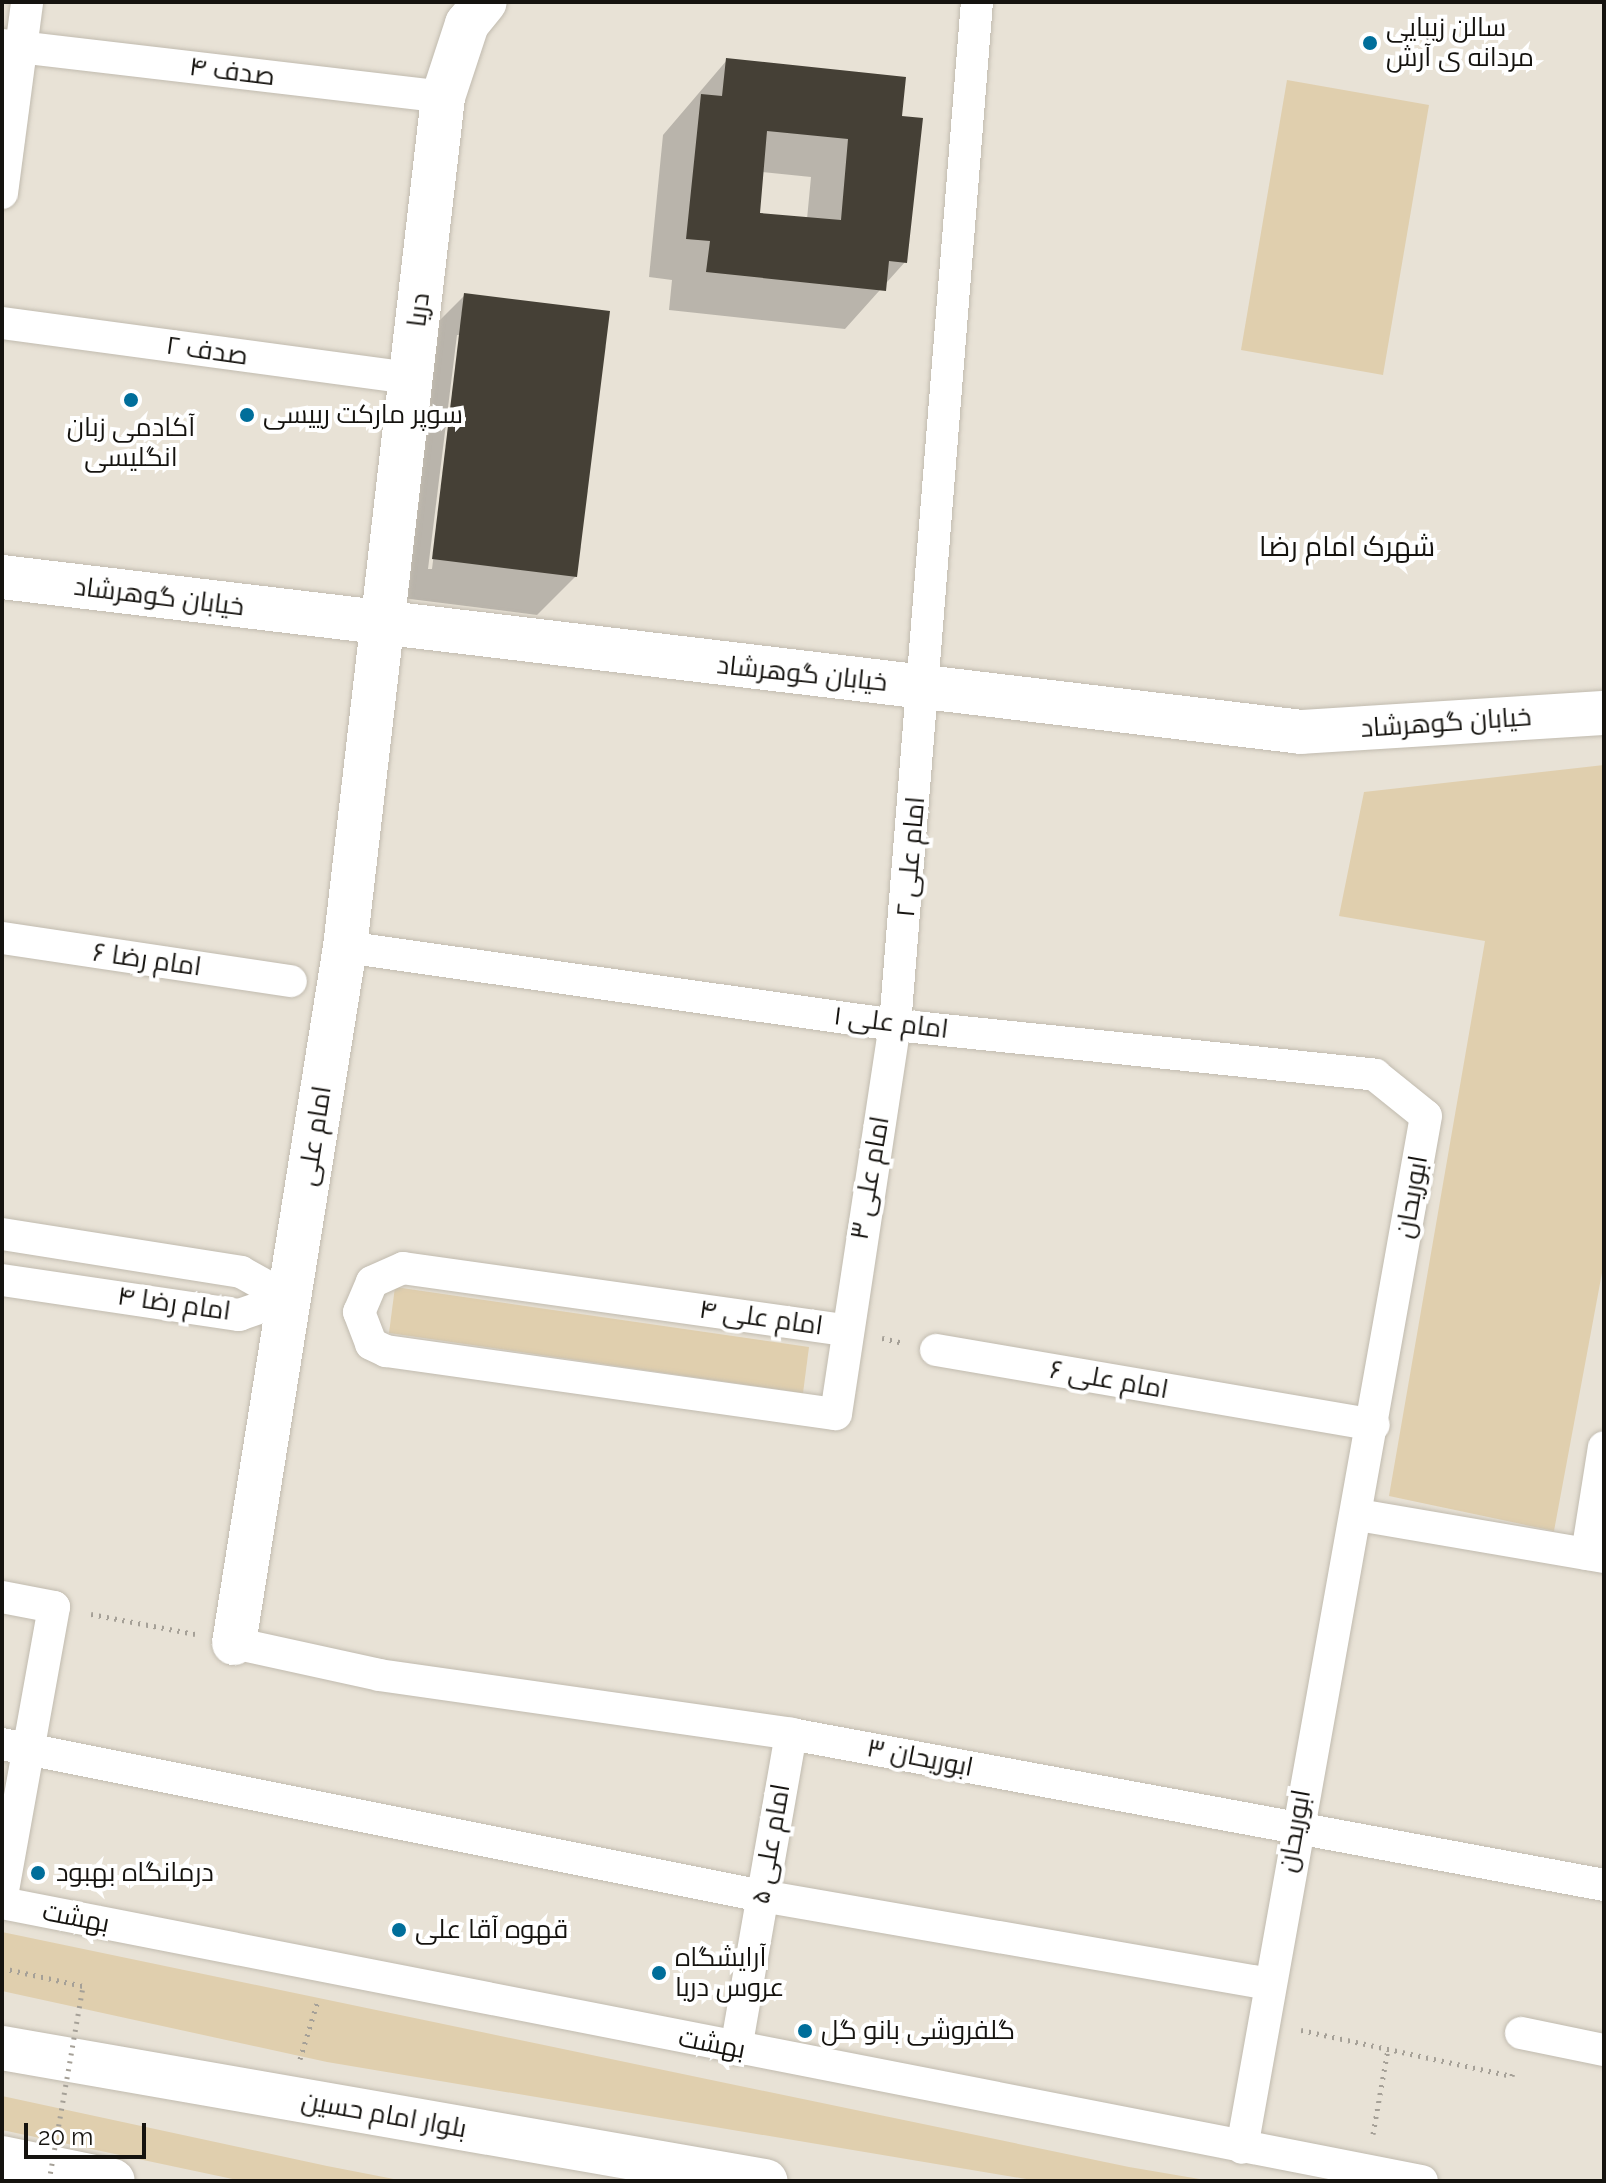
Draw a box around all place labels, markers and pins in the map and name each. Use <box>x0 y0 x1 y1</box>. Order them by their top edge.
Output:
place label: سالن زیبایی مردانه ی آرش <box>1386 12 1534 74</box>
marker: سالن زیبایی مردانه ی آرش <box>1361 34 1379 52</box>
marker: آکادمی زبان انگلیسی <box>122 391 140 409</box>
place label: سوپر مارکت رییسی <box>263 399 463 431</box>
marker: سوپر مارکت رییسی <box>238 406 256 424</box>
place label: آکادمی زبان انگلیسی <box>67 412 195 474</box>
place label: درمانگاه بهبود <box>56 1857 214 1889</box>
marker: درمانگاه بهبود <box>27 1862 49 1884</box>
place label: قهوه آقا علی <box>415 1914 568 1946</box>
marker: قهوه آقا علی <box>390 1921 408 1939</box>
place label: آرایشگاه عروس دریا <box>675 1942 784 2004</box>
marker: آرایشگاه عروس دریا <box>650 1964 668 1982</box>
place label: گلفروشی بانو گل <box>821 2015 1015 2047</box>
marker: گلفروشی بانو گل <box>796 2022 814 2040</box>

